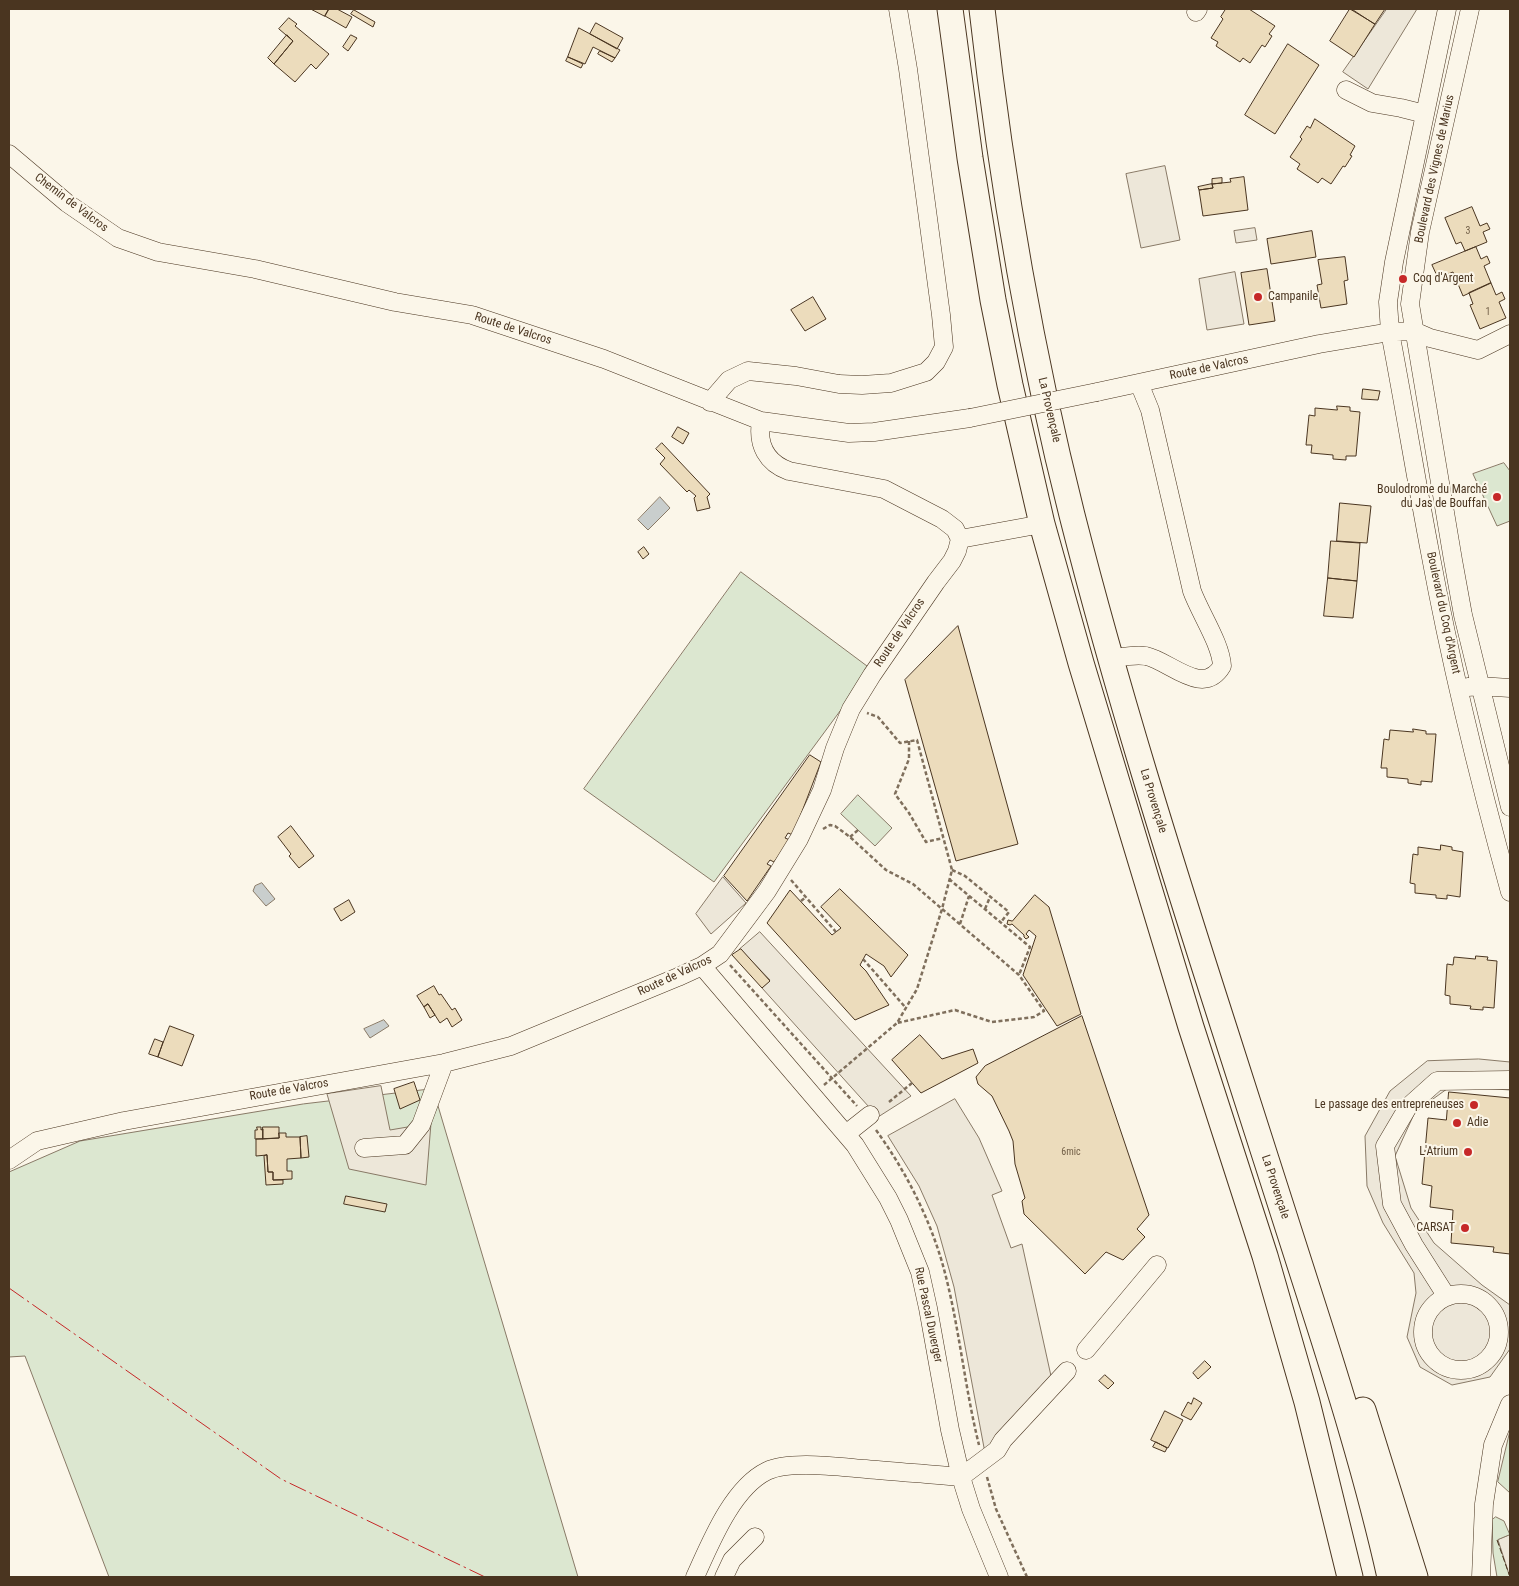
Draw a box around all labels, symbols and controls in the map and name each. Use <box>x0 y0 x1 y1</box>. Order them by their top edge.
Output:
street label: Boulevard des Vignes de Marius <box>1412 93 1458 245</box>
street label: Chemin de Valcros <box>31 171 111 235</box>
house number: 3 <box>1466 225 1470 237</box>
place label: Coq d'Argent <box>1413 272 1473 286</box>
marker: Coq d'Argent <box>1397 273 1409 285</box>
place label: Campanile <box>1268 290 1318 304</box>
marker: Campanile <box>1252 291 1264 303</box>
house number: 1 <box>1486 306 1490 318</box>
street label: Route de Valcros <box>473 310 553 348</box>
street label: Route de Valcros <box>1168 353 1250 383</box>
street label: La Provençale <box>1035 376 1063 444</box>
place label: Boulodrome du Marché du Jas de Bouffan <box>1377 483 1487 511</box>
marker: Boulodrome du Marché du Jas de Bouffan <box>1491 491 1503 503</box>
street label: Boulevard du Coq d'Argent <box>1423 551 1463 675</box>
street label: Route de Valcros <box>872 596 928 670</box>
street label: La Provençale <box>1136 767 1170 835</box>
street label: Route de Valcros <box>636 953 714 999</box>
street label: Route de Valcros <box>248 1076 330 1104</box>
place label: Le passage des entrepreneuses <box>1314 1098 1464 1112</box>
marker: Le passage des entrepreneuses <box>1468 1099 1480 1111</box>
place label: Adie <box>1467 1116 1488 1130</box>
marker: Adie <box>1451 1117 1463 1129</box>
place label: L'Atrium <box>1419 1145 1458 1159</box>
house number: 6mic <box>1061 1146 1081 1158</box>
marker: L'Atrium <box>1462 1146 1474 1158</box>
street label: La Provençale <box>1258 1153 1292 1221</box>
place label: CARSAT <box>1416 1221 1455 1235</box>
marker: CARSAT <box>1459 1222 1471 1234</box>
street label: Rue Pascal Duverger <box>911 1266 945 1364</box>

